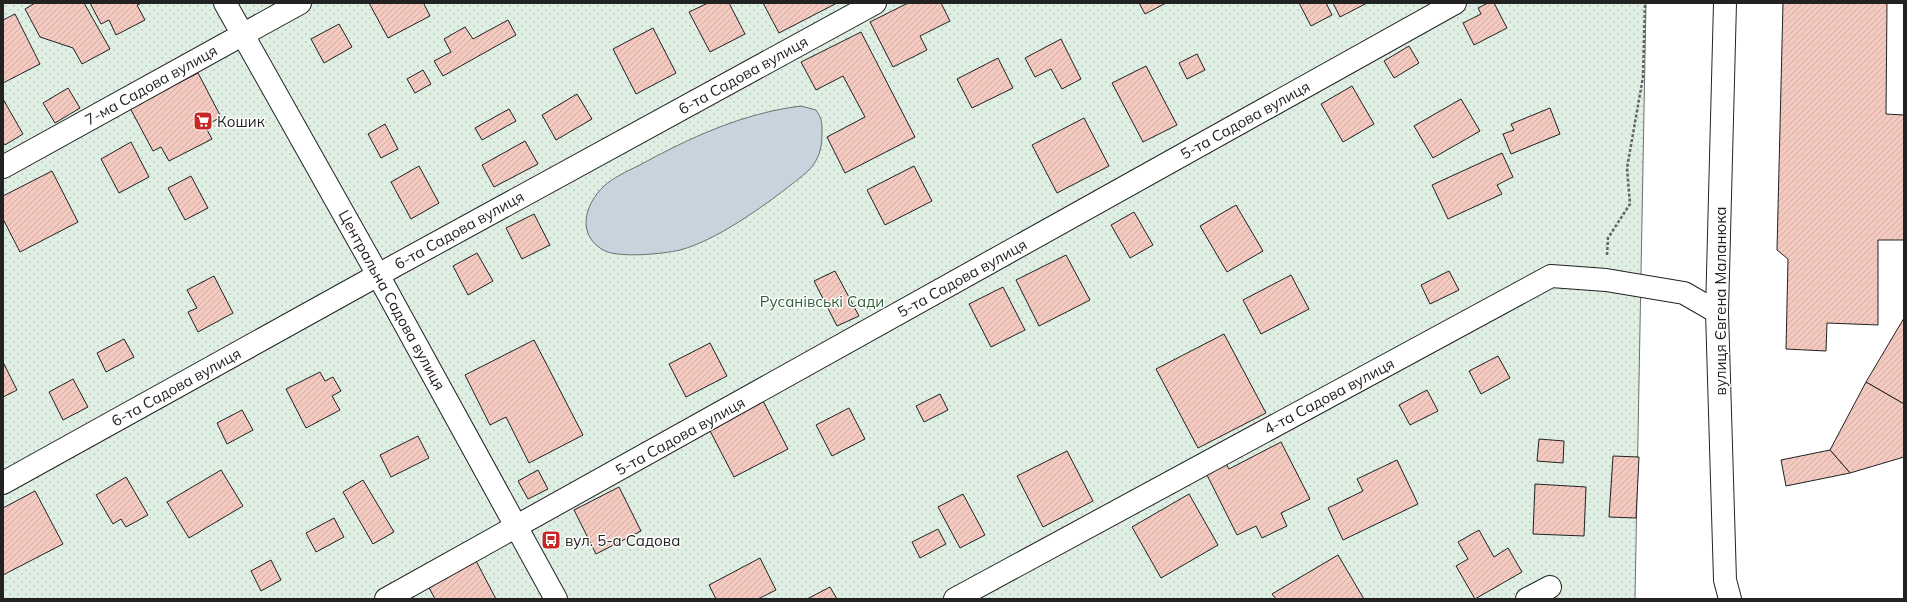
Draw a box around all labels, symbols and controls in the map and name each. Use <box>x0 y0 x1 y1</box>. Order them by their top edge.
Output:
street label: 6-та Садова вулиця <box>675 32 811 118</box>
street label: 7-ма Садова вулиця <box>82 41 220 129</box>
street label: 5-та Садова вулиця <box>1177 77 1313 163</box>
supermarket icon: Кошик <box>192 110 214 132</box>
place label: Кошик <box>217 112 266 131</box>
street label: 6-та Садова вулиця <box>391 187 527 273</box>
street label: Центральна Садова вулиця <box>334 207 450 393</box>
street label: вулиця Євгена Маланюка <box>1711 207 1730 395</box>
street label: 5-та Садова вулиця <box>894 235 1030 321</box>
park label: Русанівські Сади <box>760 292 884 311</box>
street label: 6-та Садова вулиця <box>108 344 244 430</box>
street label: 4-та Садова вулиця <box>1261 354 1397 438</box>
street label: 5-та Садова вулиця <box>612 393 748 479</box>
bus stop icon: вул. 5-а Садова <box>540 529 562 551</box>
place label: вул. 5-а Садова <box>565 531 680 550</box>

